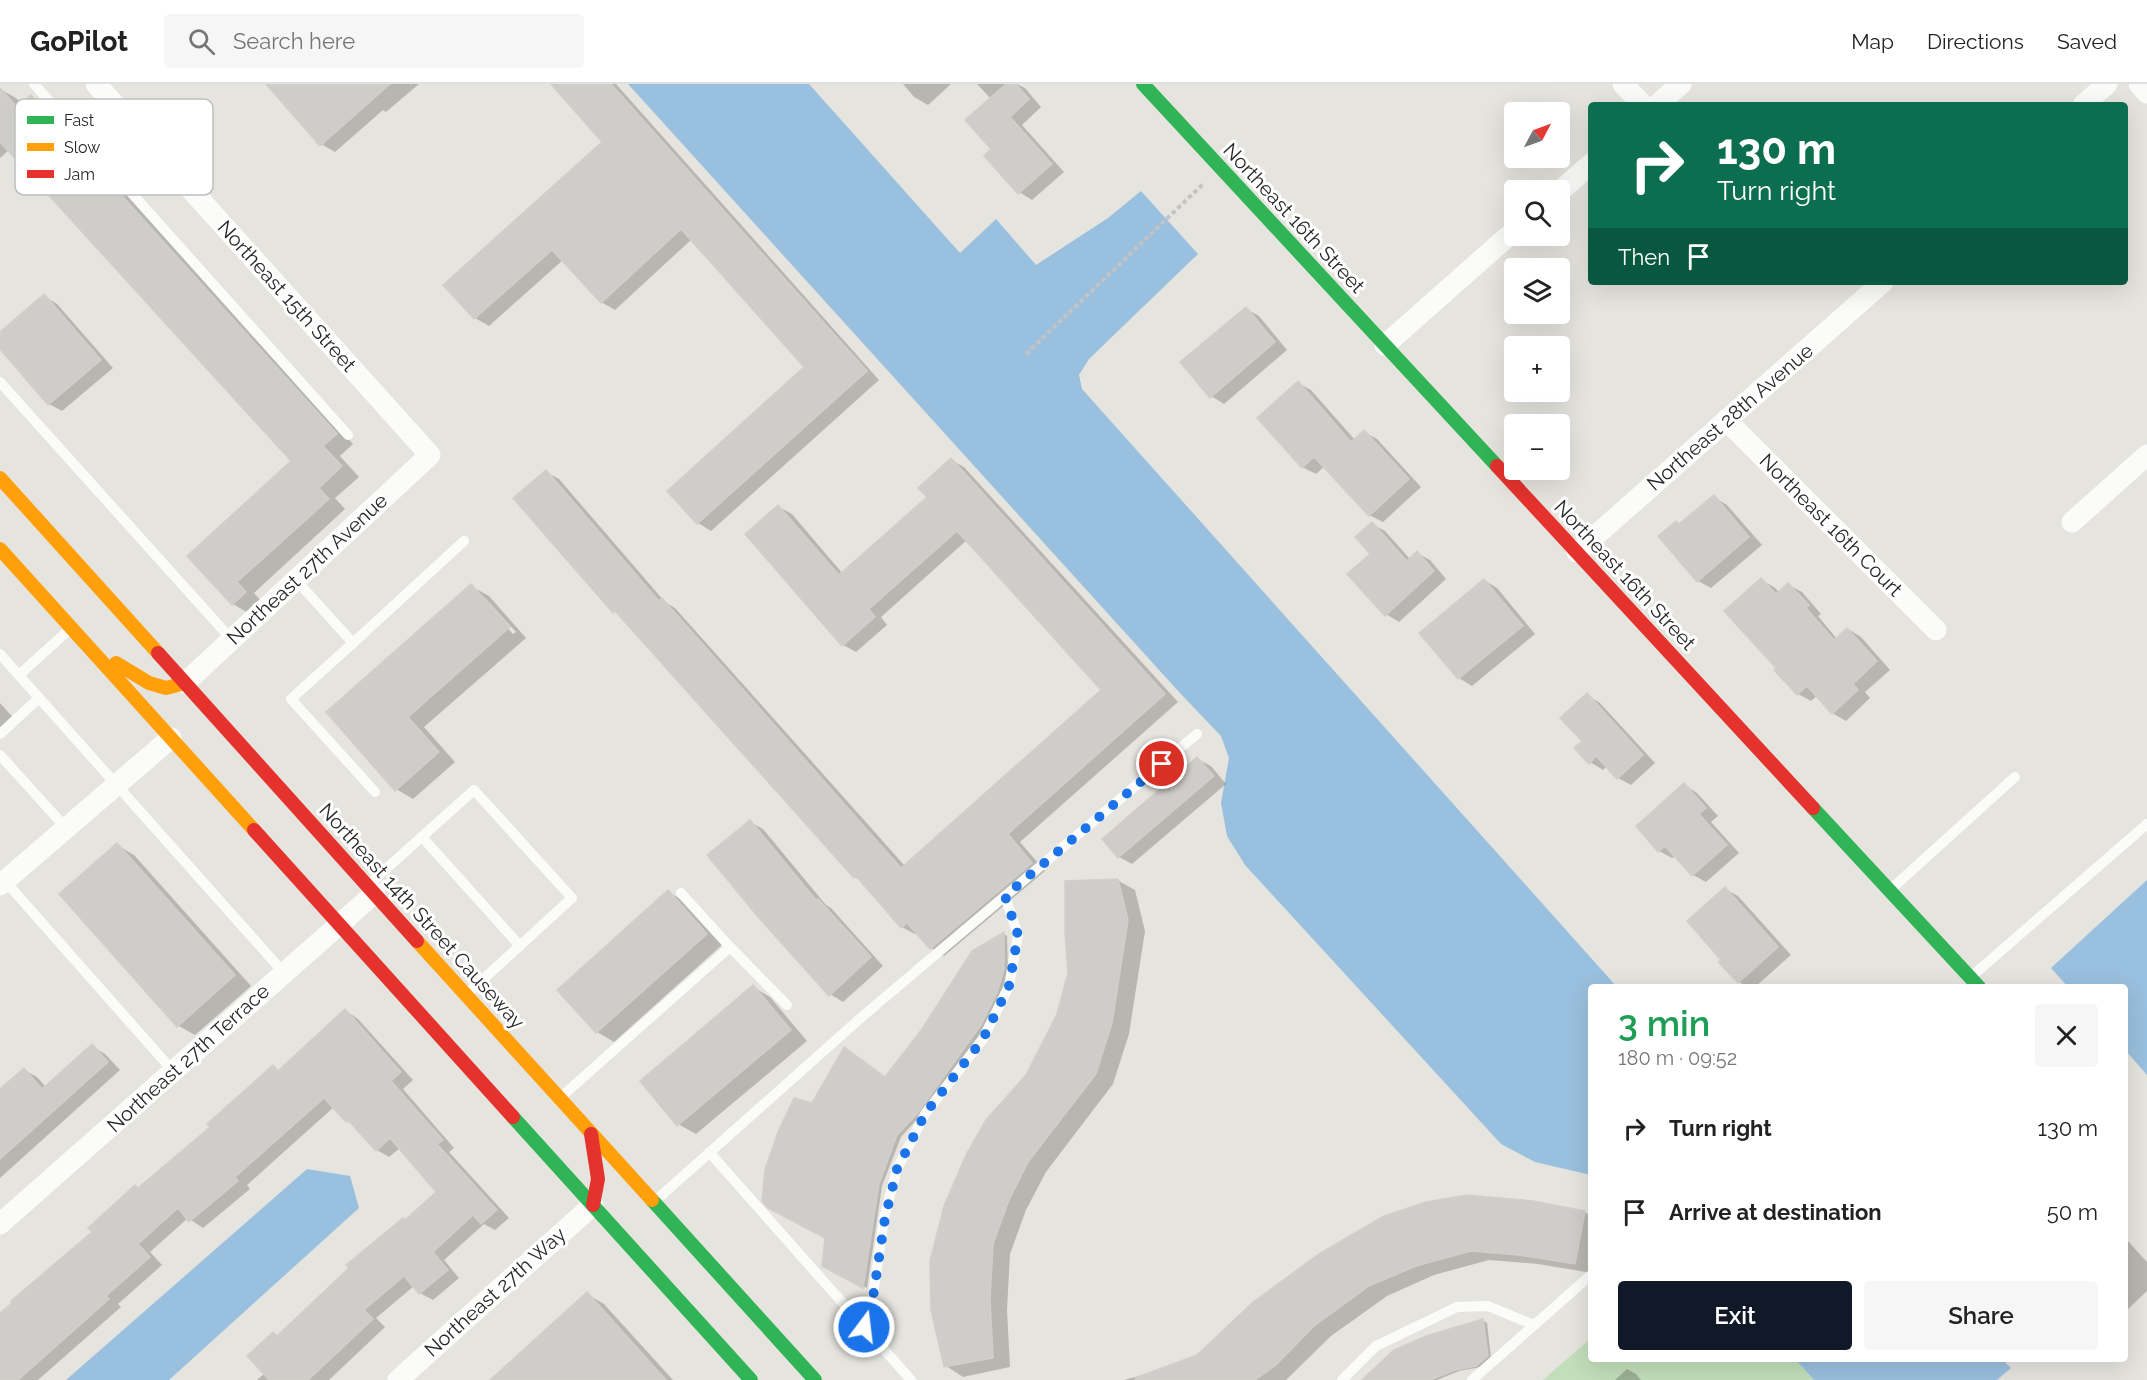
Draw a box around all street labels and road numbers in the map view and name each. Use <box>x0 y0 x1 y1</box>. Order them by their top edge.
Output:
street label: Northeast 16th Street <box>1218 138 1370 298</box>
street label: Northeast 15th Street <box>213 216 361 377</box>
street label: Northeast 28th Avenue <box>1642 338 1818 496</box>
street label: Northeast 16th Court <box>1755 449 1908 602</box>
street label: Northeast 27th Avenue <box>222 488 392 650</box>
street label: Northeast 16th Street <box>1549 495 1701 655</box>
street label: Northeast 14th Street Causeway <box>314 798 530 1034</box>
street label: Northeast 27th Terrace <box>102 979 274 1137</box>
street label: Northeast 27th Way <box>419 1222 571 1362</box>

